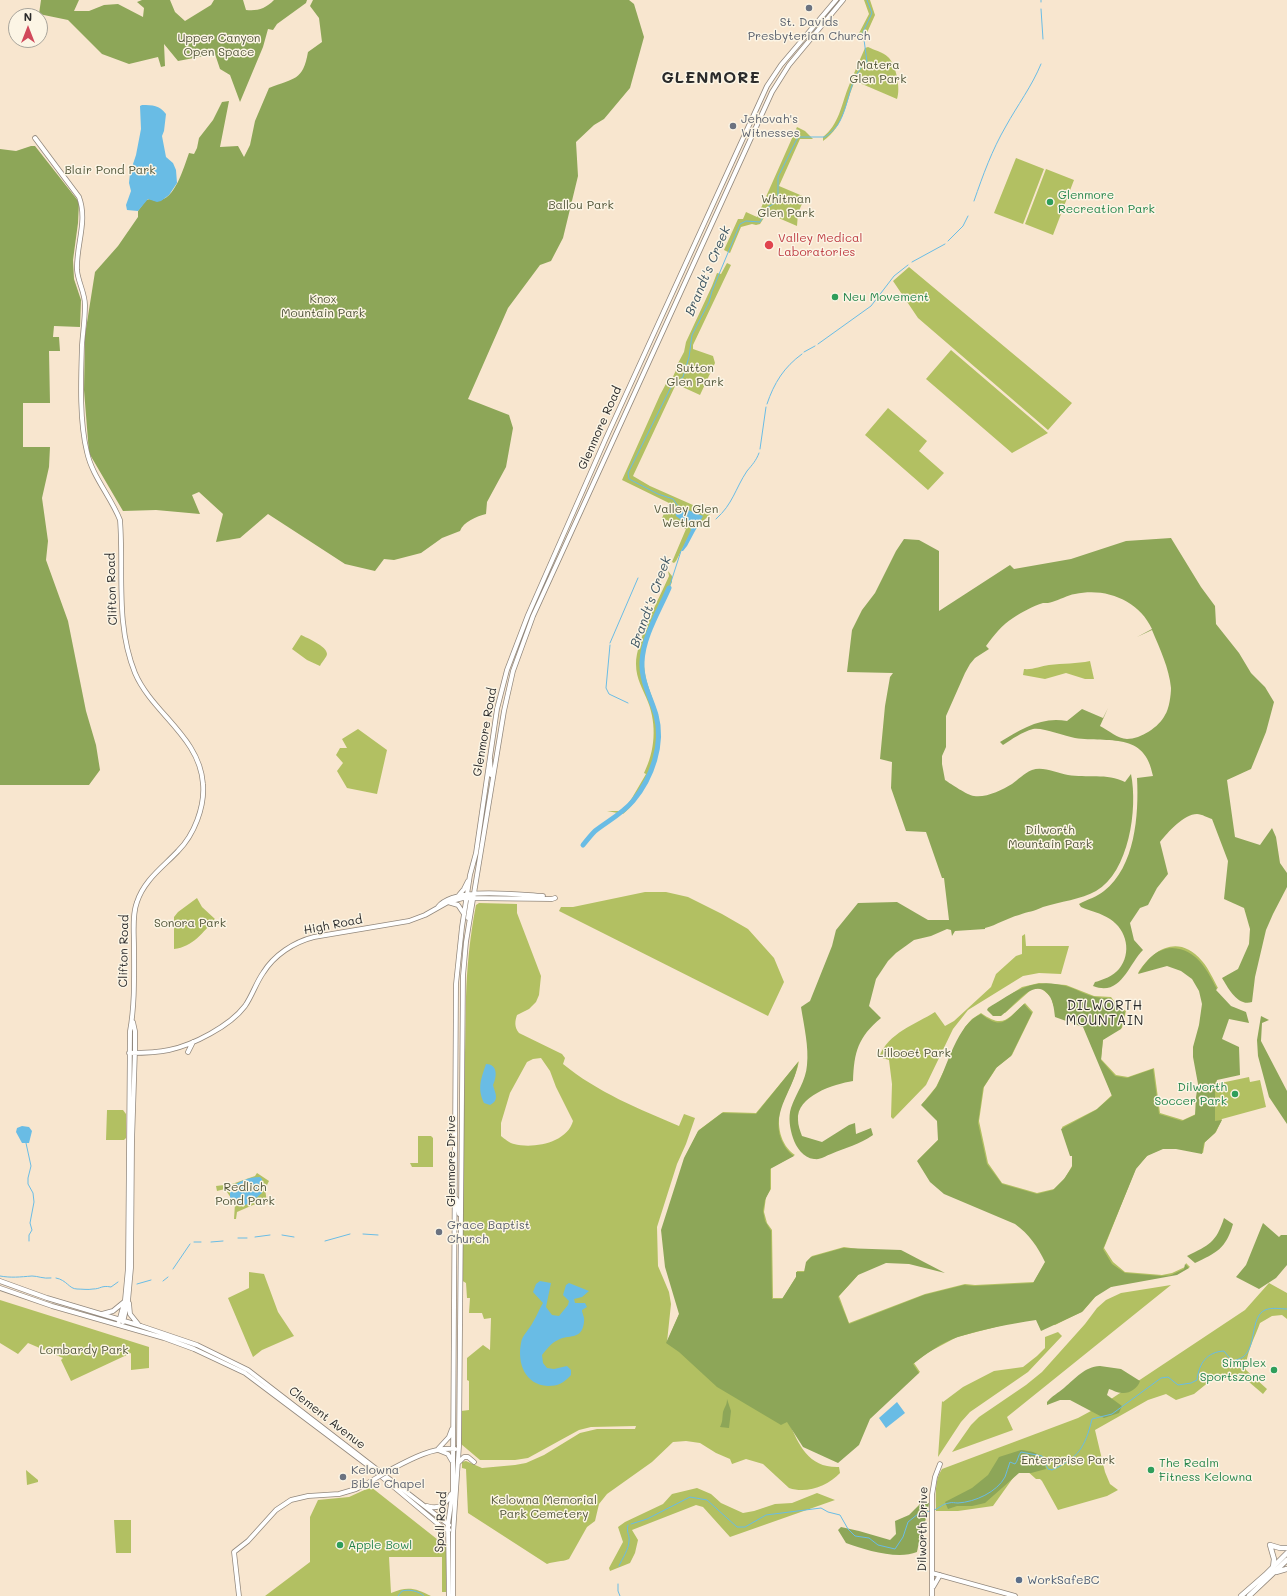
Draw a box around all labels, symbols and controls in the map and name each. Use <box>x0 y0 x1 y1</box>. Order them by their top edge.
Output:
marker: St. Davids Presbyterian Church <box>804 3 814 13</box>
north arrow <box>8 8 48 48</box>
text: N <box>24 9 32 24</box>
place label: St. Davids Presbyterian Church <box>748 15 870 43</box>
park label: Upper Canyon Open Space <box>178 31 260 59</box>
park label: Matera Glen Park <box>849 58 907 86</box>
district label: GLENMORE <box>661 68 761 88</box>
place label: Jehovah's Witnesses <box>741 112 799 140</box>
marker: Jehovah's Witnesses <box>728 121 738 131</box>
park label: Blair Pond Park <box>64 163 156 177</box>
place label: Glenmore Recreation Park <box>1058 188 1155 216</box>
park label: Whitman Glen Park <box>757 192 815 220</box>
marker: Glenmore Recreation Park <box>1045 197 1055 207</box>
park label: Ballou Park <box>548 198 614 212</box>
water label: Brandt's Creek <box>682 224 734 318</box>
place label: Valley Medical Laboratories <box>778 231 863 259</box>
marker: Valley Medical Laboratories <box>763 239 775 251</box>
place label: Neu Movement <box>843 290 929 304</box>
park label: Knox Mountain Park <box>281 292 365 320</box>
marker: Neu Movement <box>830 292 840 302</box>
park label: Sutton Glen Park <box>666 361 724 389</box>
street label: Glenmore Road <box>575 384 625 472</box>
park label: Valley Glen Wetland <box>654 502 718 530</box>
street label: Clifton Road <box>104 552 120 626</box>
water label: Brandt's Creek <box>627 554 675 650</box>
street label: Glenmore Road <box>470 687 500 777</box>
park label: Dilworth Mountain Park <box>1008 823 1092 851</box>
street label: High Road <box>302 912 364 938</box>
street label: Clifton Road <box>116 915 132 987</box>
park label: Sonora Park <box>154 916 226 930</box>
district label: DILWORTH MOUNTAIN <box>1066 998 1144 1029</box>
park label: Lillooet Park <box>877 1046 951 1060</box>
place label: Dilworth Soccer Park <box>1155 1080 1227 1108</box>
marker: Dilworth Soccer Park <box>1230 1089 1240 1099</box>
street label: Glenmore Drive <box>444 1115 458 1207</box>
park label: Redlich Pond Park <box>215 1180 275 1208</box>
place label: Grace Baptist Church <box>447 1218 530 1246</box>
marker: Grace Baptist Church <box>434 1227 444 1237</box>
park label: Lombardy Park <box>39 1343 129 1357</box>
place label: Simplex Sportszone <box>1200 1356 1266 1384</box>
marker: Simplex Sportszone <box>1269 1365 1279 1375</box>
street label: Clement Avenue <box>286 1384 368 1452</box>
park label: Enterprise Park <box>1021 1453 1115 1467</box>
place label: The Realm Fitness Kelowna <box>1159 1456 1253 1484</box>
place label: Kelowna Bible Chapel <box>351 1463 425 1491</box>
marker: The Realm Fitness Kelowna <box>1146 1465 1156 1475</box>
marker: Kelowna Bible Chapel <box>338 1472 348 1482</box>
street label: Dilworth Drive <box>915 1486 931 1572</box>
street label: Spall Road <box>432 1491 450 1553</box>
park label: Kelowna Memorial Park Cemetery <box>491 1493 597 1521</box>
place label: Apple Bowl <box>348 1538 412 1552</box>
marker: Apple Bowl <box>335 1540 345 1550</box>
place label: WorkSafeBC <box>1027 1573 1099 1587</box>
marker: WorkSafeBC <box>1014 1575 1024 1585</box>

